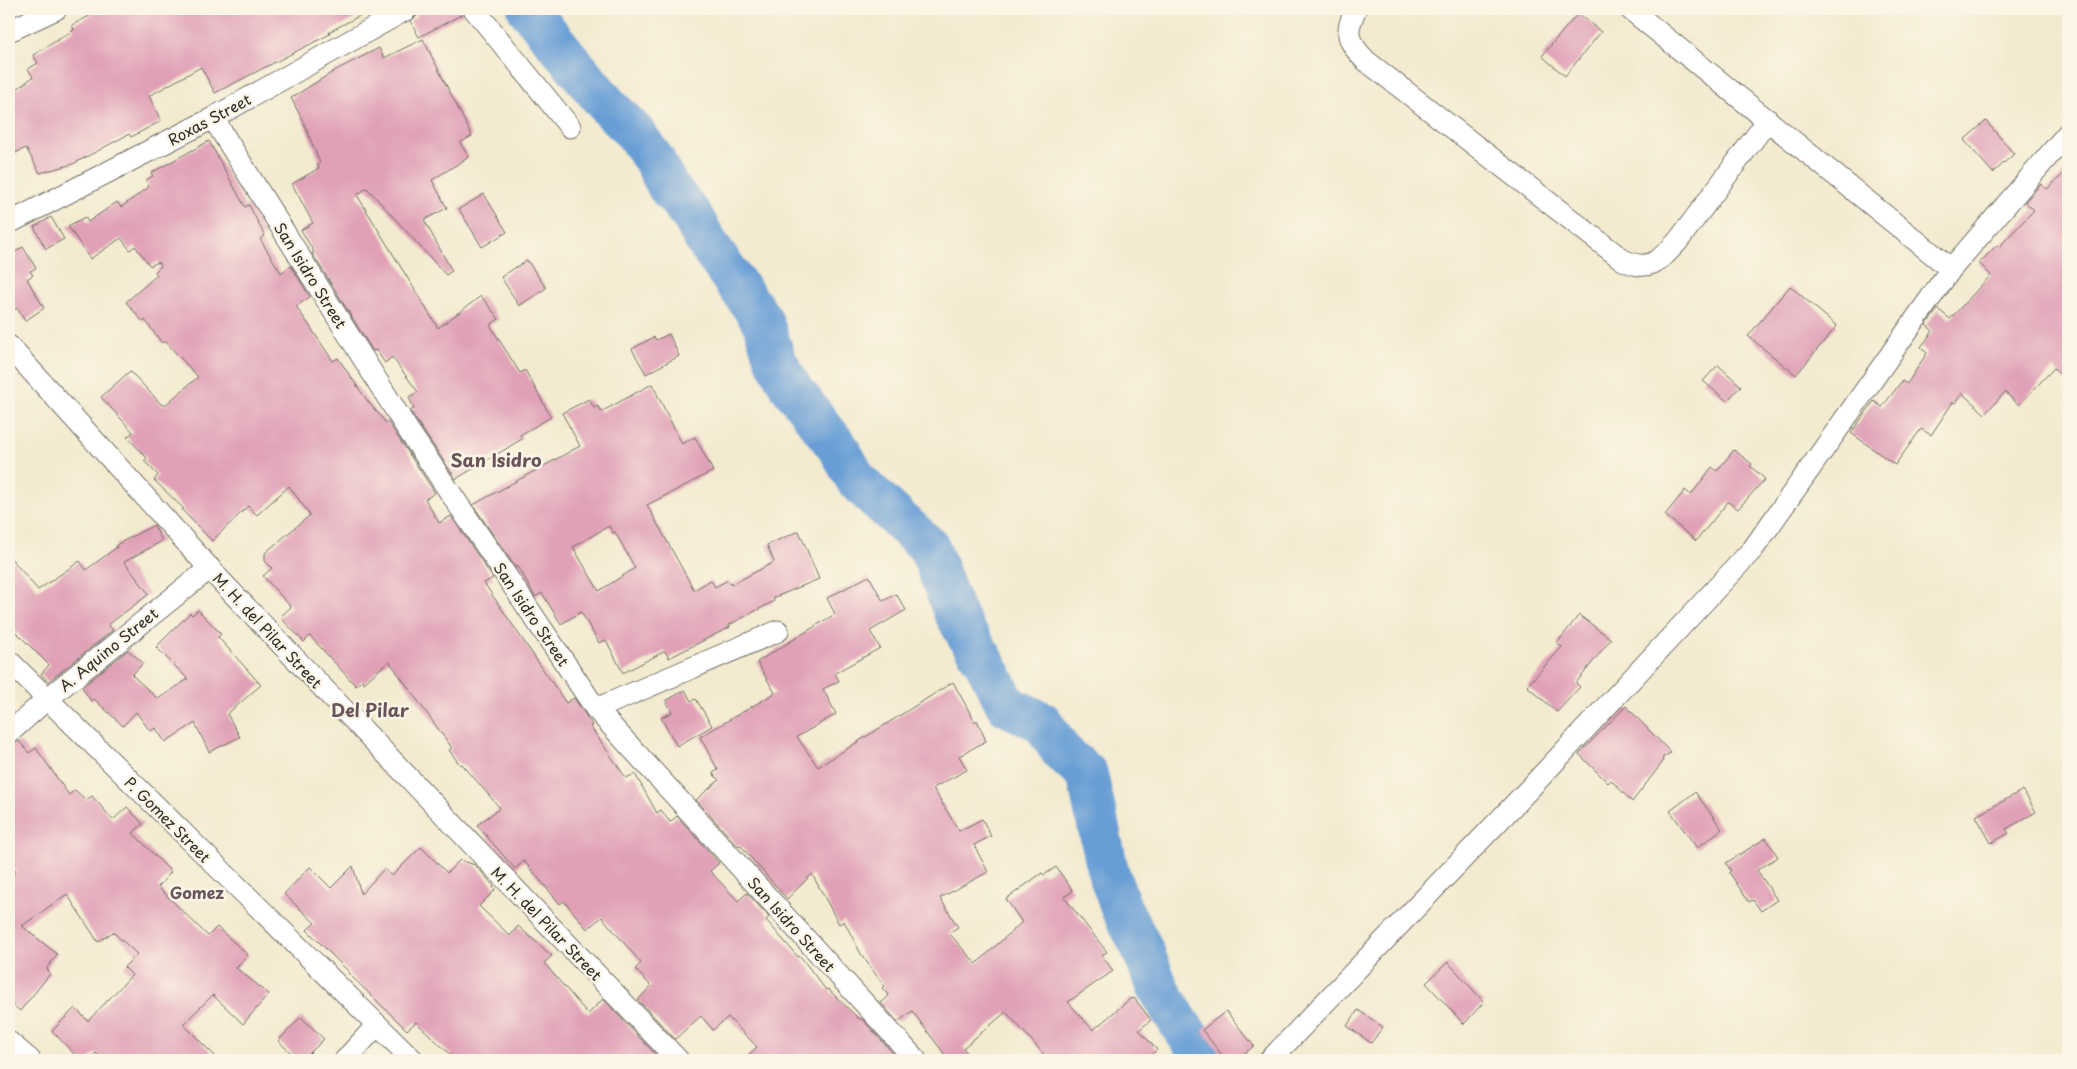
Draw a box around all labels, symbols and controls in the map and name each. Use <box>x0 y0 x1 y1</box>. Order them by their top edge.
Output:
street label: Roxas Street <box>163 87 255 151</box>
street label: San Isidro Street <box>269 217 353 333</box>
district label: San Isidro <box>450 446 542 473</box>
street label: San Isidro Street <box>489 557 575 671</box>
street label: M. H. del Pilar Street <box>208 567 328 693</box>
street label: A. Aquino Street <box>53 602 163 696</box>
district label: Del Pilar <box>331 696 410 723</box>
street label: P. Gomez Street <box>120 771 216 867</box>
street label: M. H. del Pilar Street <box>486 861 608 985</box>
street label: San Isidro Street <box>743 871 841 977</box>
district label: Gomez <box>170 880 224 904</box>

